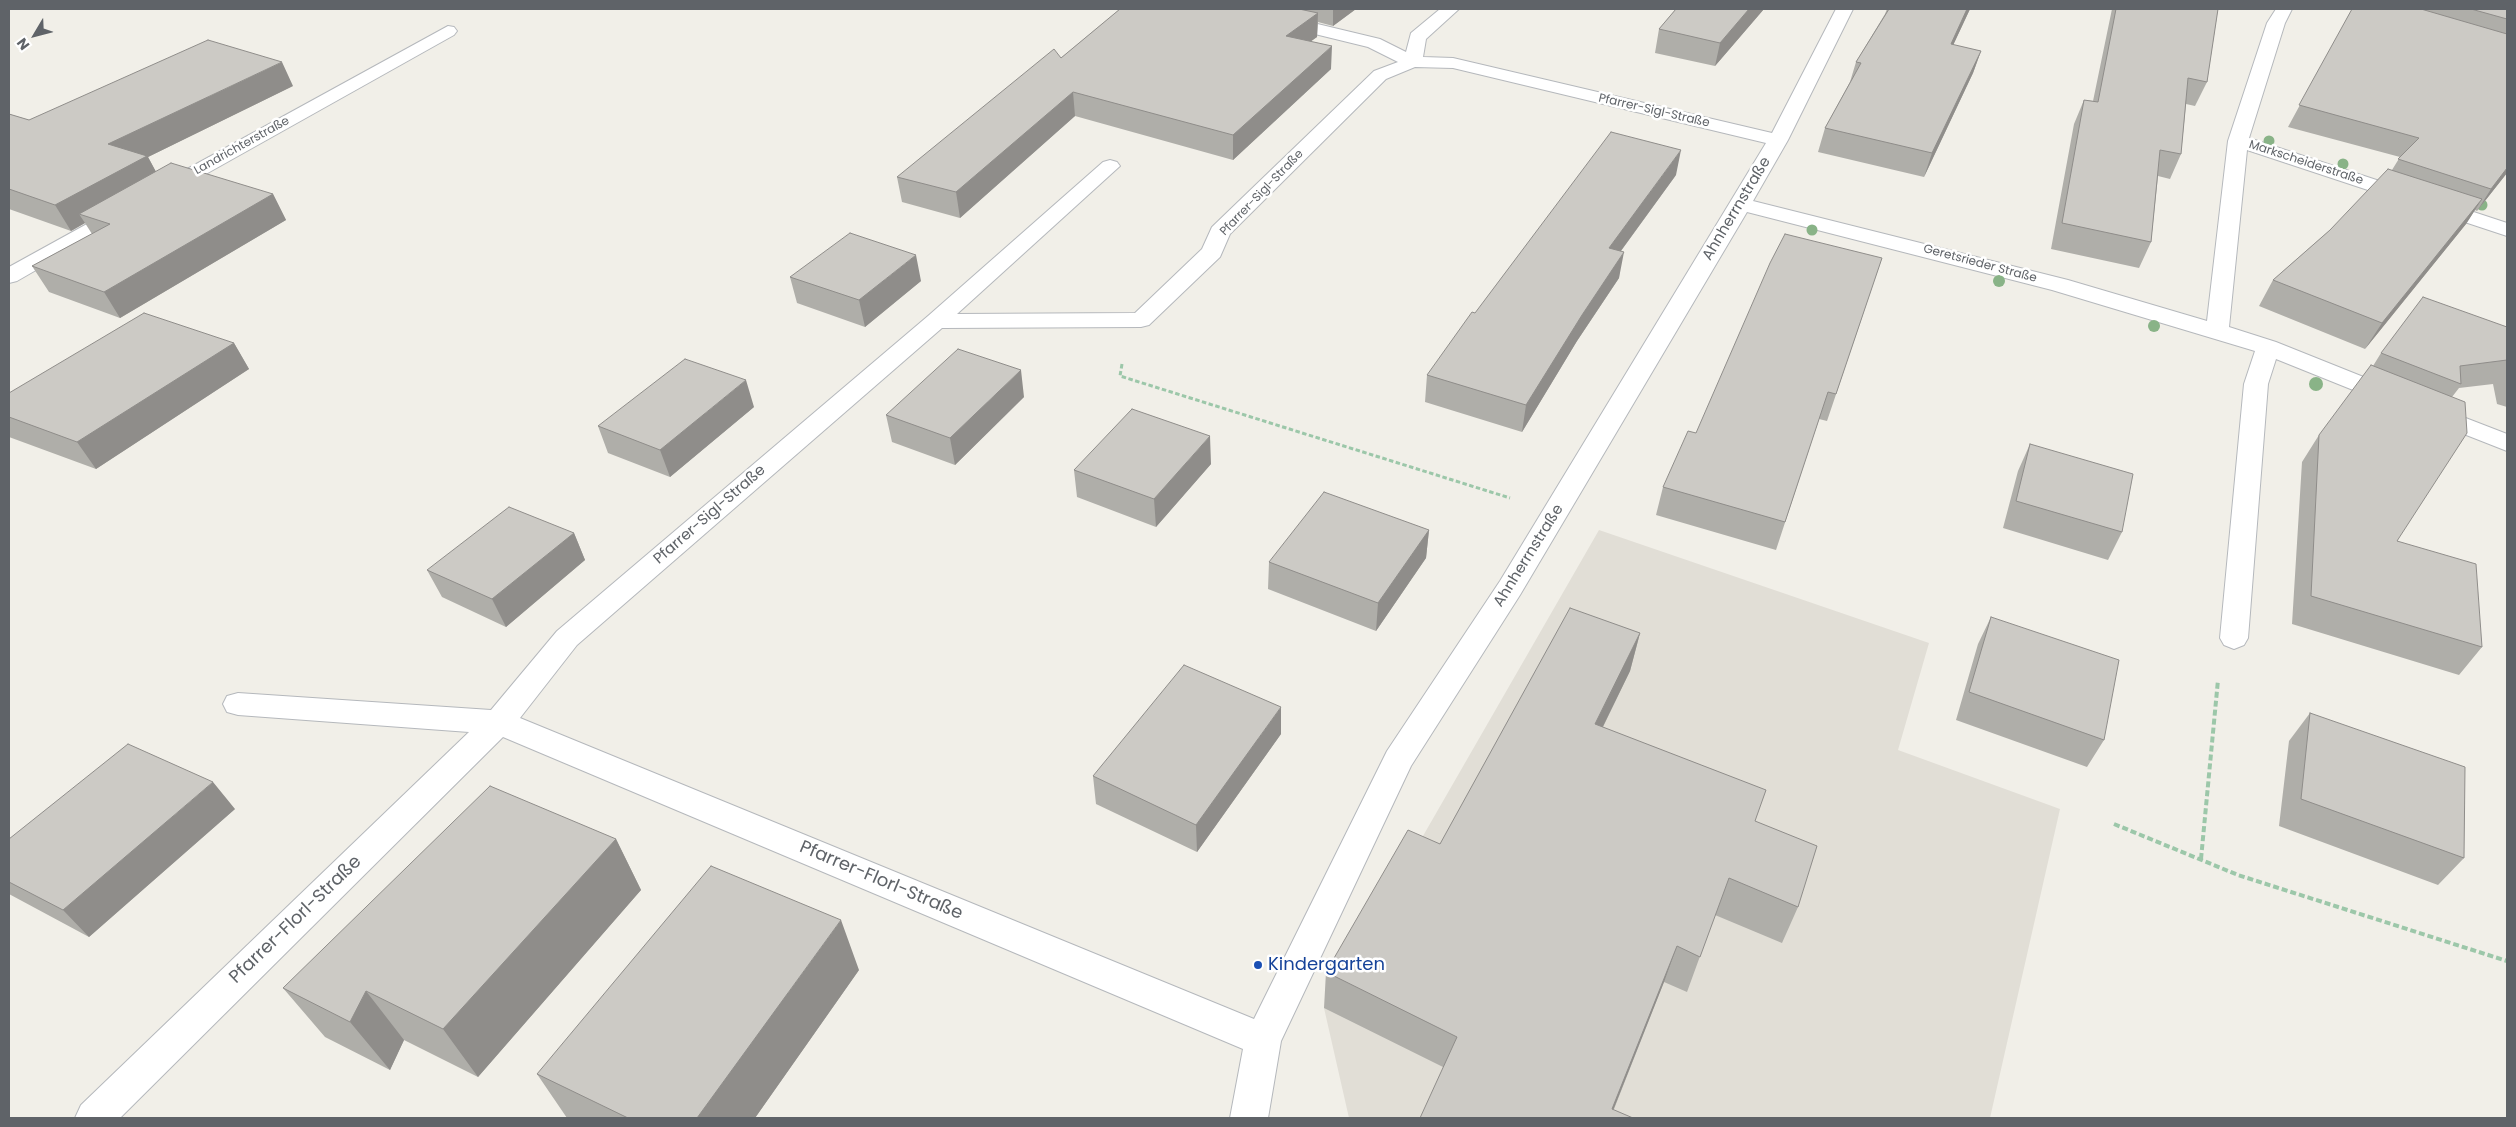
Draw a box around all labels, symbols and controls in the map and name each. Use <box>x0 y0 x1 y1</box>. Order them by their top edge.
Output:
north arrow <box>10 10 60 60</box>
text: N <box>12 34 34 54</box>
street label: Pfarrer-Sigl-Straße <box>1597 91 1711 131</box>
street label: Landrichterstraße <box>192 114 292 178</box>
street label: Markscheiderstraße <box>2247 138 2365 188</box>
street label: Pfarrer-Sigl-Straße <box>1217 147 1307 239</box>
street label: Ahnherrnstraße <box>1699 154 1775 264</box>
street label: Geretsrieder Straße <box>1922 242 2038 286</box>
street label: Pfarrer-Sigl-Straße <box>650 462 770 568</box>
street label: Ahnherrnstraße <box>1490 501 1568 611</box>
street label: Pfarrer-Florl-Straße <box>796 837 966 925</box>
street label: Pfarrer-Florl-Straße <box>225 851 367 989</box>
place label: Kindergarten <box>1268 954 1385 976</box>
marker: Kindergarten <box>1252 959 1264 971</box>

